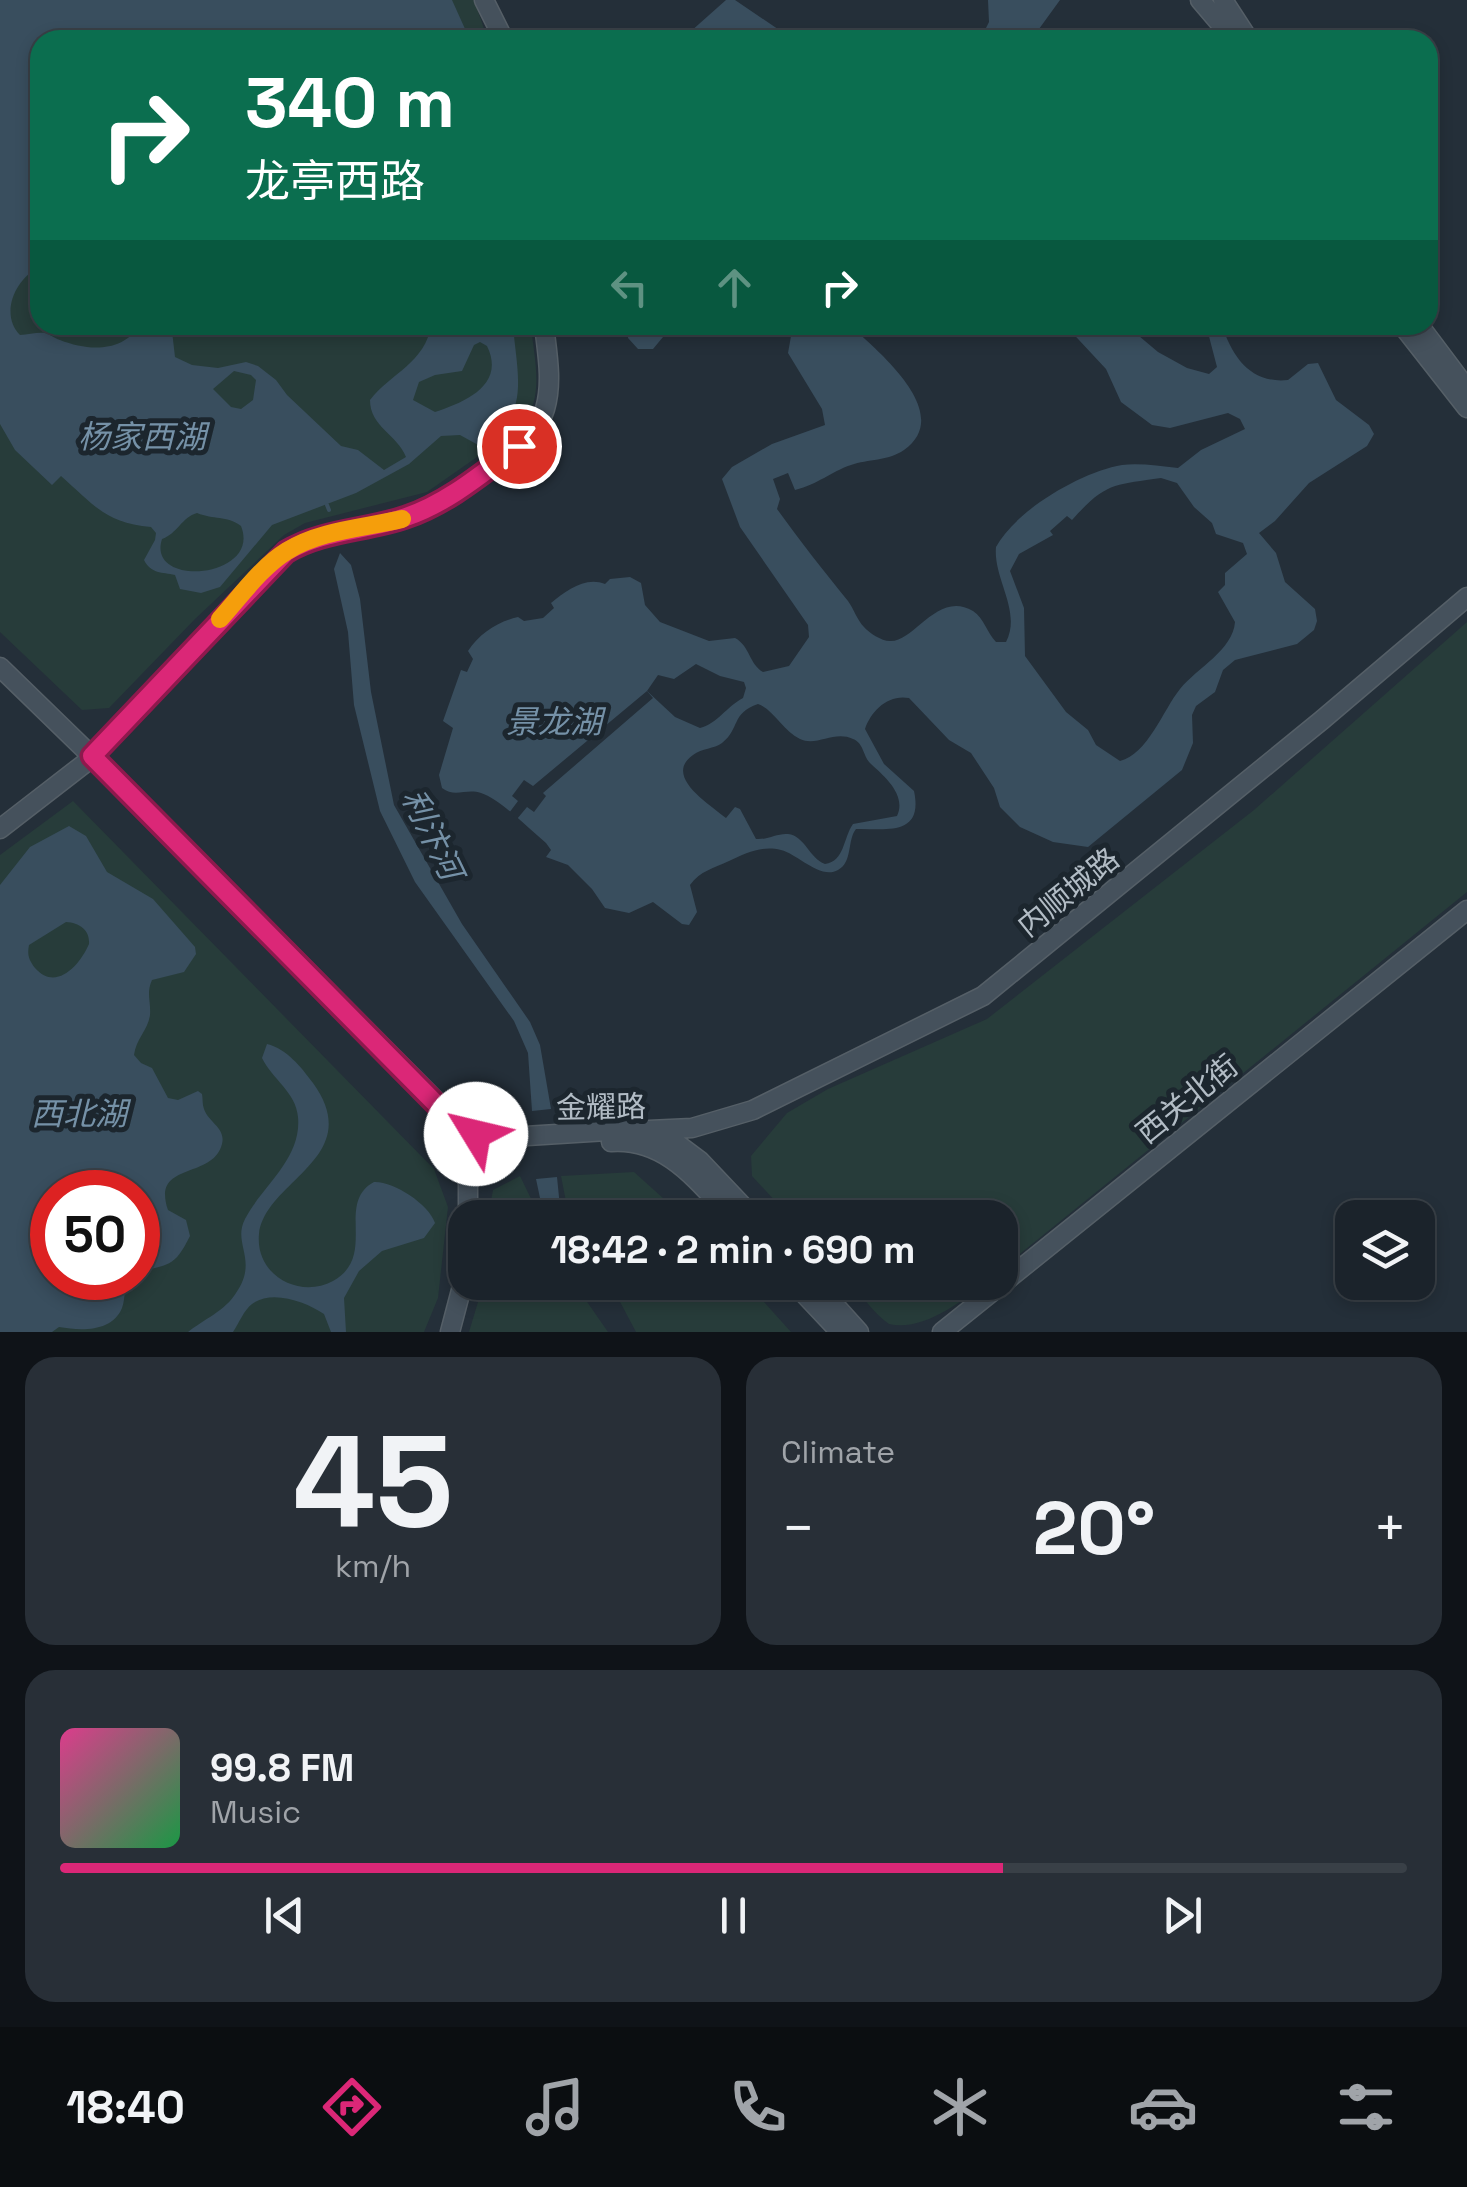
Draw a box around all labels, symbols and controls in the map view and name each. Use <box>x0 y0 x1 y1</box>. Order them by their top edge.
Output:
text: 340 m <box>245 58 455 147</box>
icon: right <box>80 70 210 200</box>
text: 龙亭西路 <box>245 153 425 210</box>
icon: left <box>602 260 657 315</box>
icon: ahead <box>707 260 762 315</box>
icon: right <box>812 260 867 315</box>
pin <box>477 404 562 489</box>
water label: 杨家西湖 <box>78 417 211 457</box>
icon: arrive <box>492 419 547 474</box>
water label: 景龙湖 <box>506 702 607 742</box>
water label: 利汴河 <box>393 782 474 891</box>
street label: 内顺城路 <box>1009 839 1127 945</box>
street label: 西关北街 <box>1128 1046 1246 1152</box>
position arrow <box>424 1082 528 1186</box>
street label: 金耀路 <box>556 1087 646 1127</box>
water label: 西北湖 <box>31 1094 132 1134</box>
speed limit sign: 50 <box>30 1170 160 1300</box>
map controls <box>1335 1200 1435 1300</box>
button: layers <box>1335 1200 1435 1300</box>
text: 18:42 · 2 min · 690 m <box>550 1226 916 1274</box>
text: 45 <box>293 1398 453 1564</box>
text: Climate <box>781 1432 895 1472</box>
text: 20° <box>1033 1480 1155 1576</box>
text: − <box>781 1493 815 1563</box>
text: + <box>1373 1493 1407 1563</box>
text: km/h <box>335 1546 411 1586</box>
text: 99.8 FM <box>210 1744 354 1792</box>
text: Music <box>210 1792 301 1832</box>
icon: previous <box>257 1888 312 1943</box>
icon: pause <box>706 1888 761 1943</box>
icon: next <box>1155 1888 1210 1943</box>
icon: directions <box>317 2072 387 2142</box>
icon: music <box>520 2072 590 2142</box>
icon: phone <box>723 2072 793 2142</box>
icon: climate <box>925 2072 995 2142</box>
icon: car <box>1128 2072 1198 2142</box>
icon: filters <box>1331 2072 1401 2142</box>
text: 18:40 <box>66 2079 185 2136</box>

